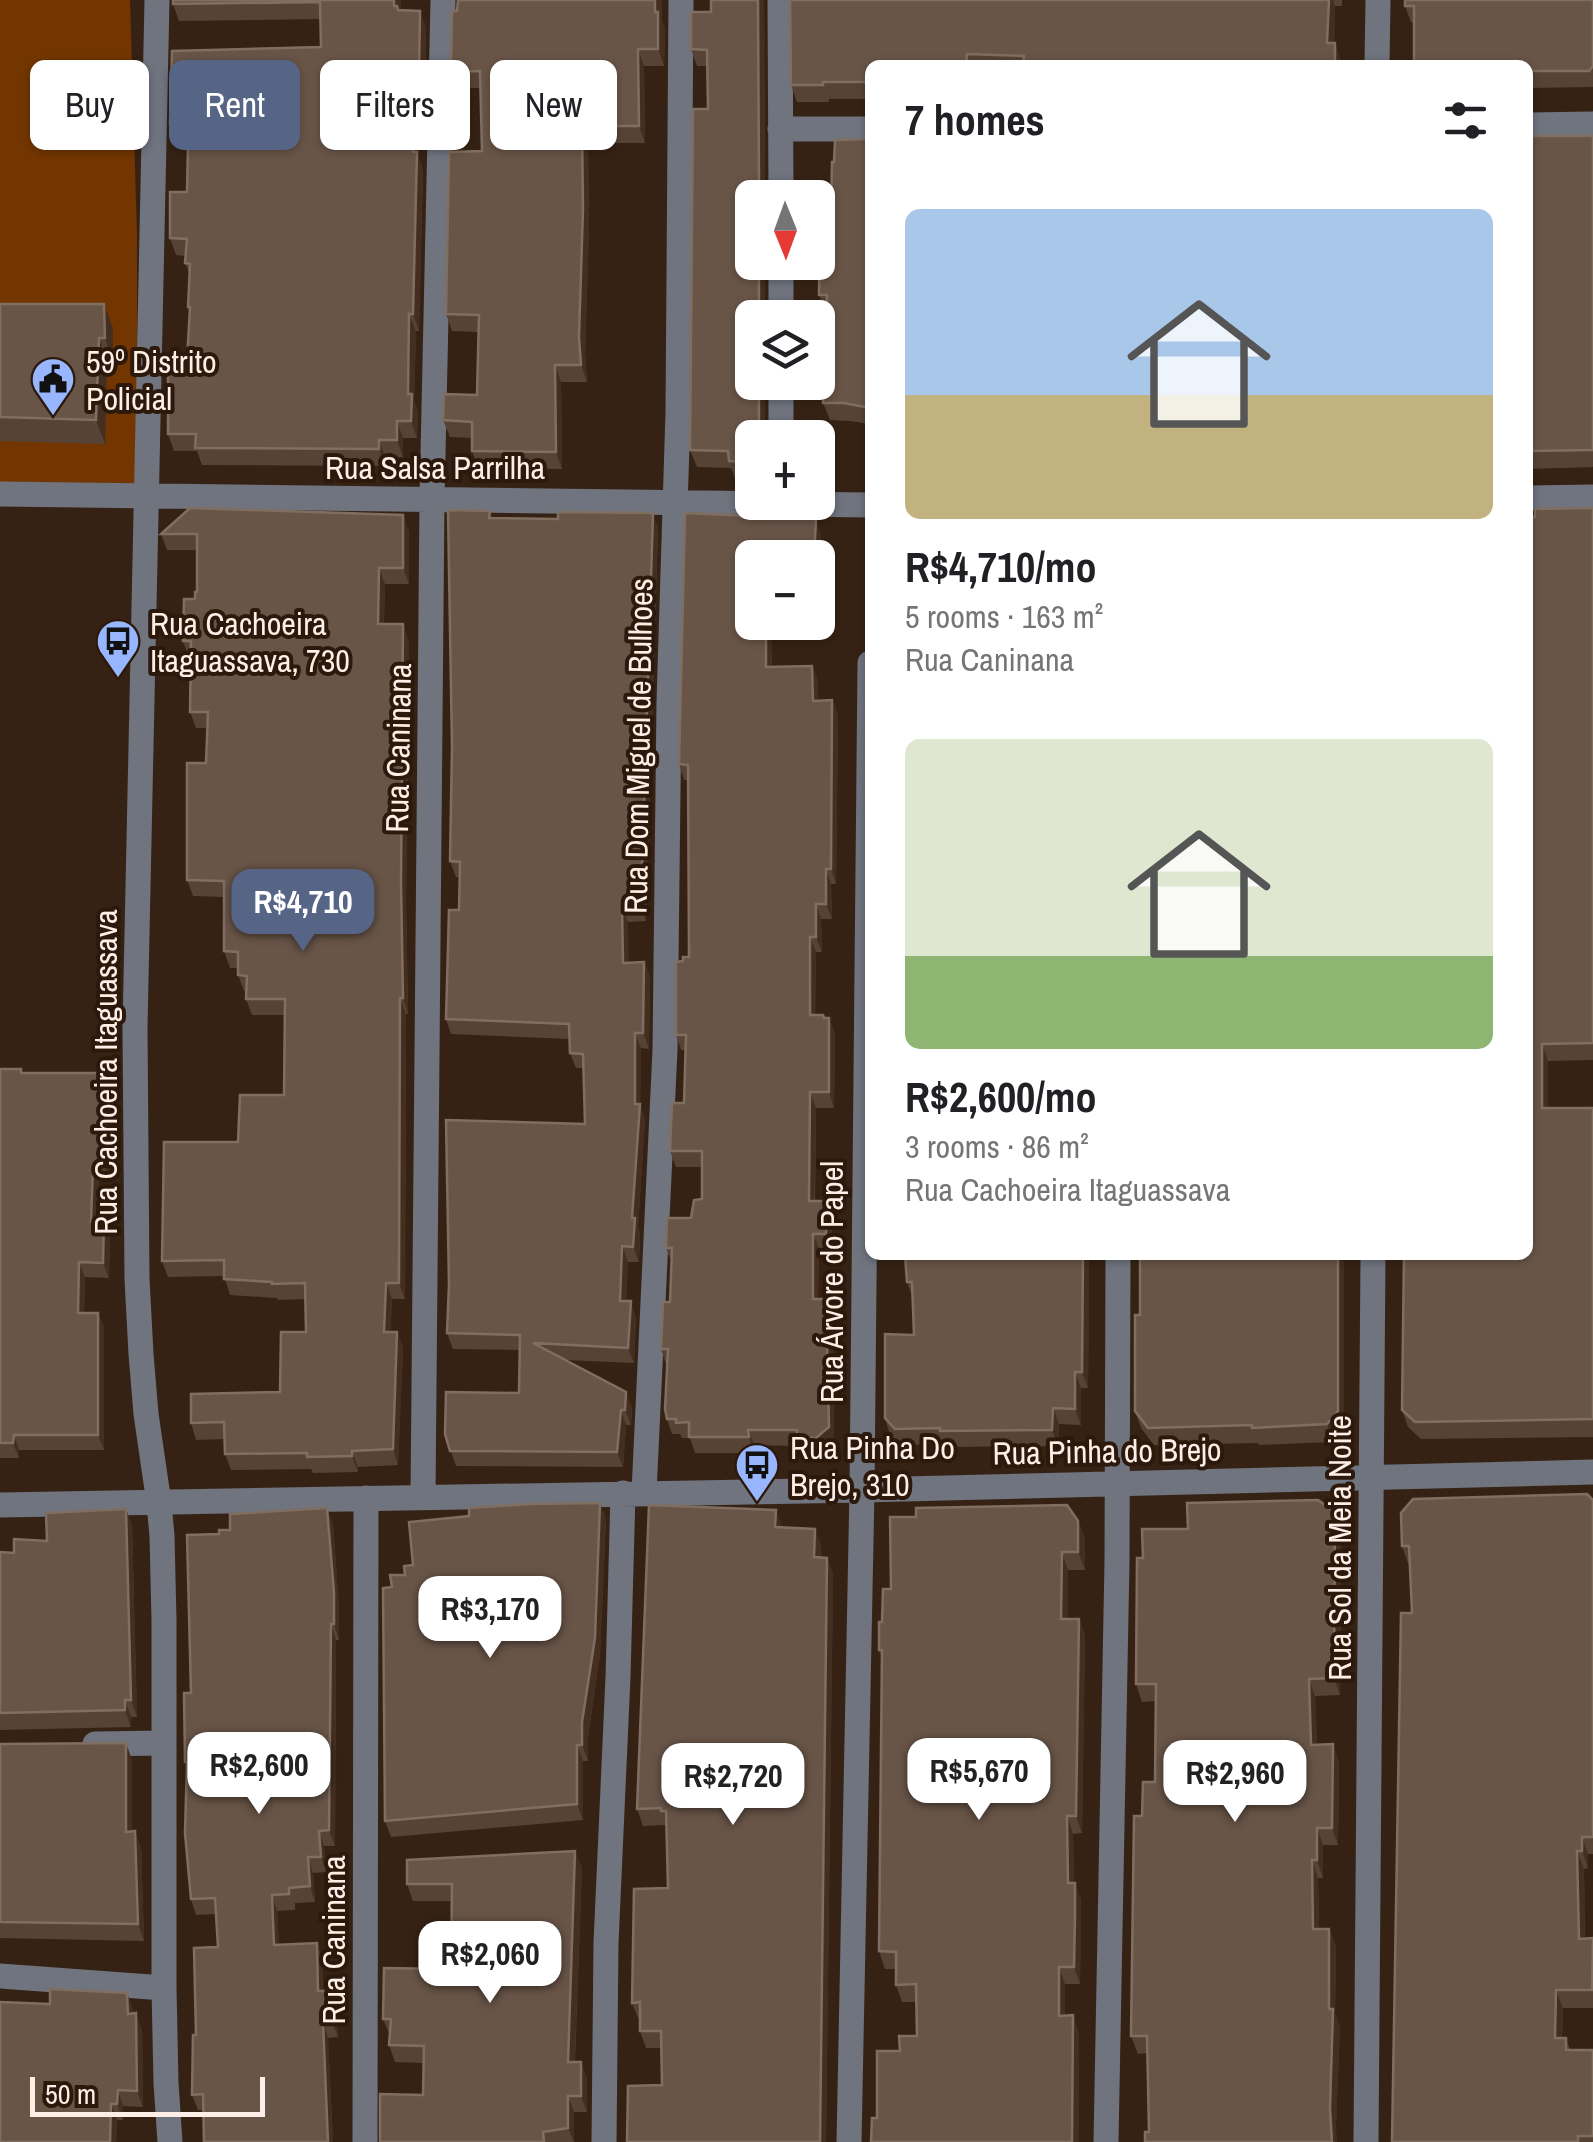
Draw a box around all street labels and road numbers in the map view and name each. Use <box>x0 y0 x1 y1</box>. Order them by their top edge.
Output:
street label: Rua Salsa Parrilha <box>325 446 546 489</box>
street label: Rua Dom Miguel de Bulhoes <box>614 578 662 914</box>
street label: Rua Caninana <box>375 663 421 833</box>
street label: Rua Cachoeira Itaguassava <box>84 909 127 1235</box>
street label: Rua Árvore do Papel <box>810 1161 853 1403</box>
street label: Rua Sol da Meia Noite <box>1318 1415 1361 1681</box>
street label: Rua Pinha do Brejo <box>992 1428 1222 1474</box>
street label: Rua Caninana <box>312 1855 355 2025</box>

